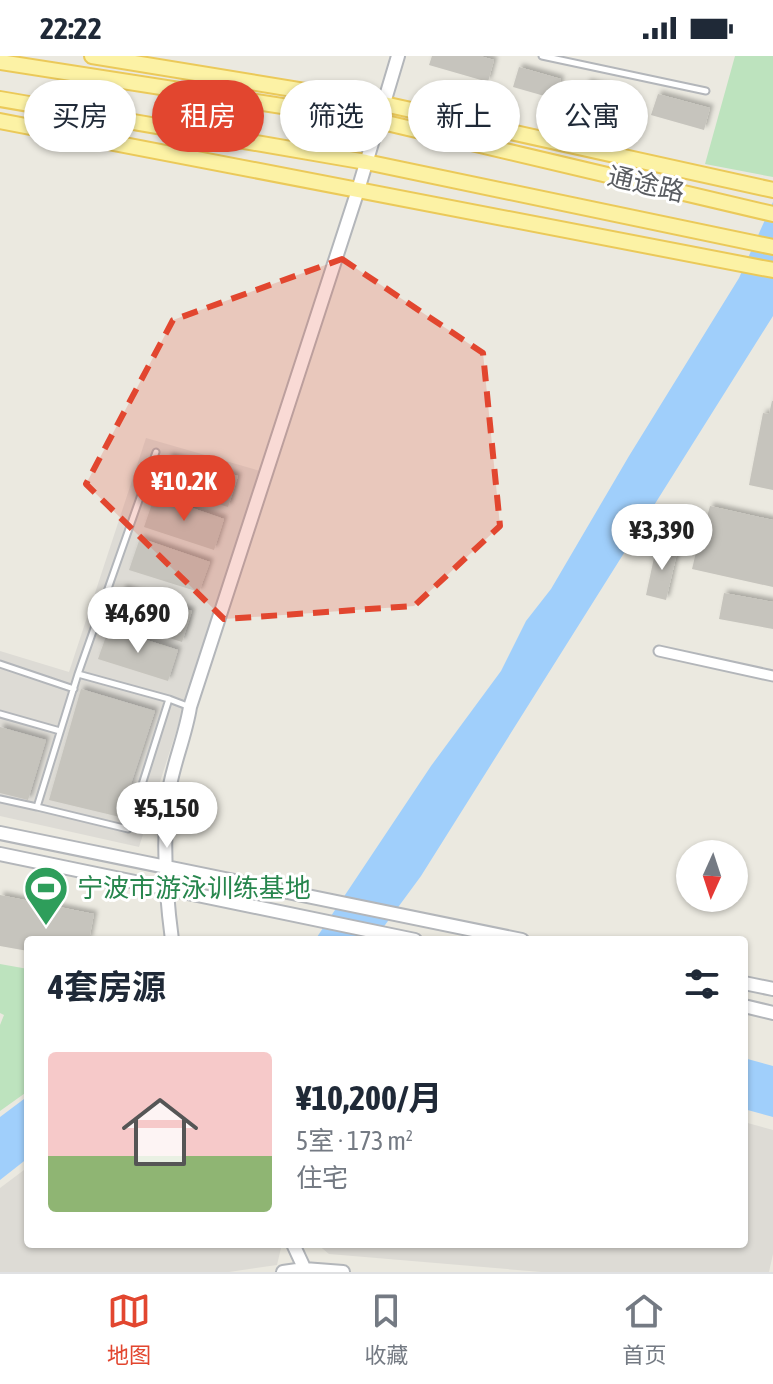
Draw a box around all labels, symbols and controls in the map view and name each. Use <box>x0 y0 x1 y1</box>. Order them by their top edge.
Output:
text: 22:22 <box>40 11 102 45</box>
chip: 买房 <box>24 80 136 152</box>
chip: 租房 <box>152 80 264 152</box>
chip: 筛选 <box>280 80 392 152</box>
chip: 新上 <box>408 80 520 152</box>
chip: 公寓 <box>536 80 648 152</box>
street label: 通途路 <box>605 161 687 207</box>
pin: ¥10.2K <box>119 455 249 523</box>
text: ¥10.2K <box>151 466 217 496</box>
pin: ¥3,390 <box>597 504 727 572</box>
text: ¥3,390 <box>629 515 695 545</box>
pin: ¥4,690 <box>73 587 203 655</box>
text: ¥4,690 <box>105 598 171 628</box>
pin: ¥5,150 <box>102 782 232 850</box>
text: ¥5,150 <box>134 793 200 823</box>
north arrow <box>676 840 748 912</box>
map controls <box>676 840 748 912</box>
sports icon: 宁波市游泳训练基地 <box>22 864 70 927</box>
place label: 宁波市游泳训练基地 <box>77 873 311 903</box>
icon: filters <box>680 962 724 1006</box>
text: 4套房源 <box>48 967 166 1006</box>
text: ¥10,200/月 <box>296 1078 443 1117</box>
icon: home <box>112 1084 208 1180</box>
text: 5室 · 173 m² <box>296 1126 413 1156</box>
text: 住宅 <box>296 1163 348 1193</box>
tab: 地图 <box>107 1289 151 1369</box>
tab: 收藏 <box>364 1289 408 1369</box>
tab: 首页 <box>622 1289 666 1369</box>

